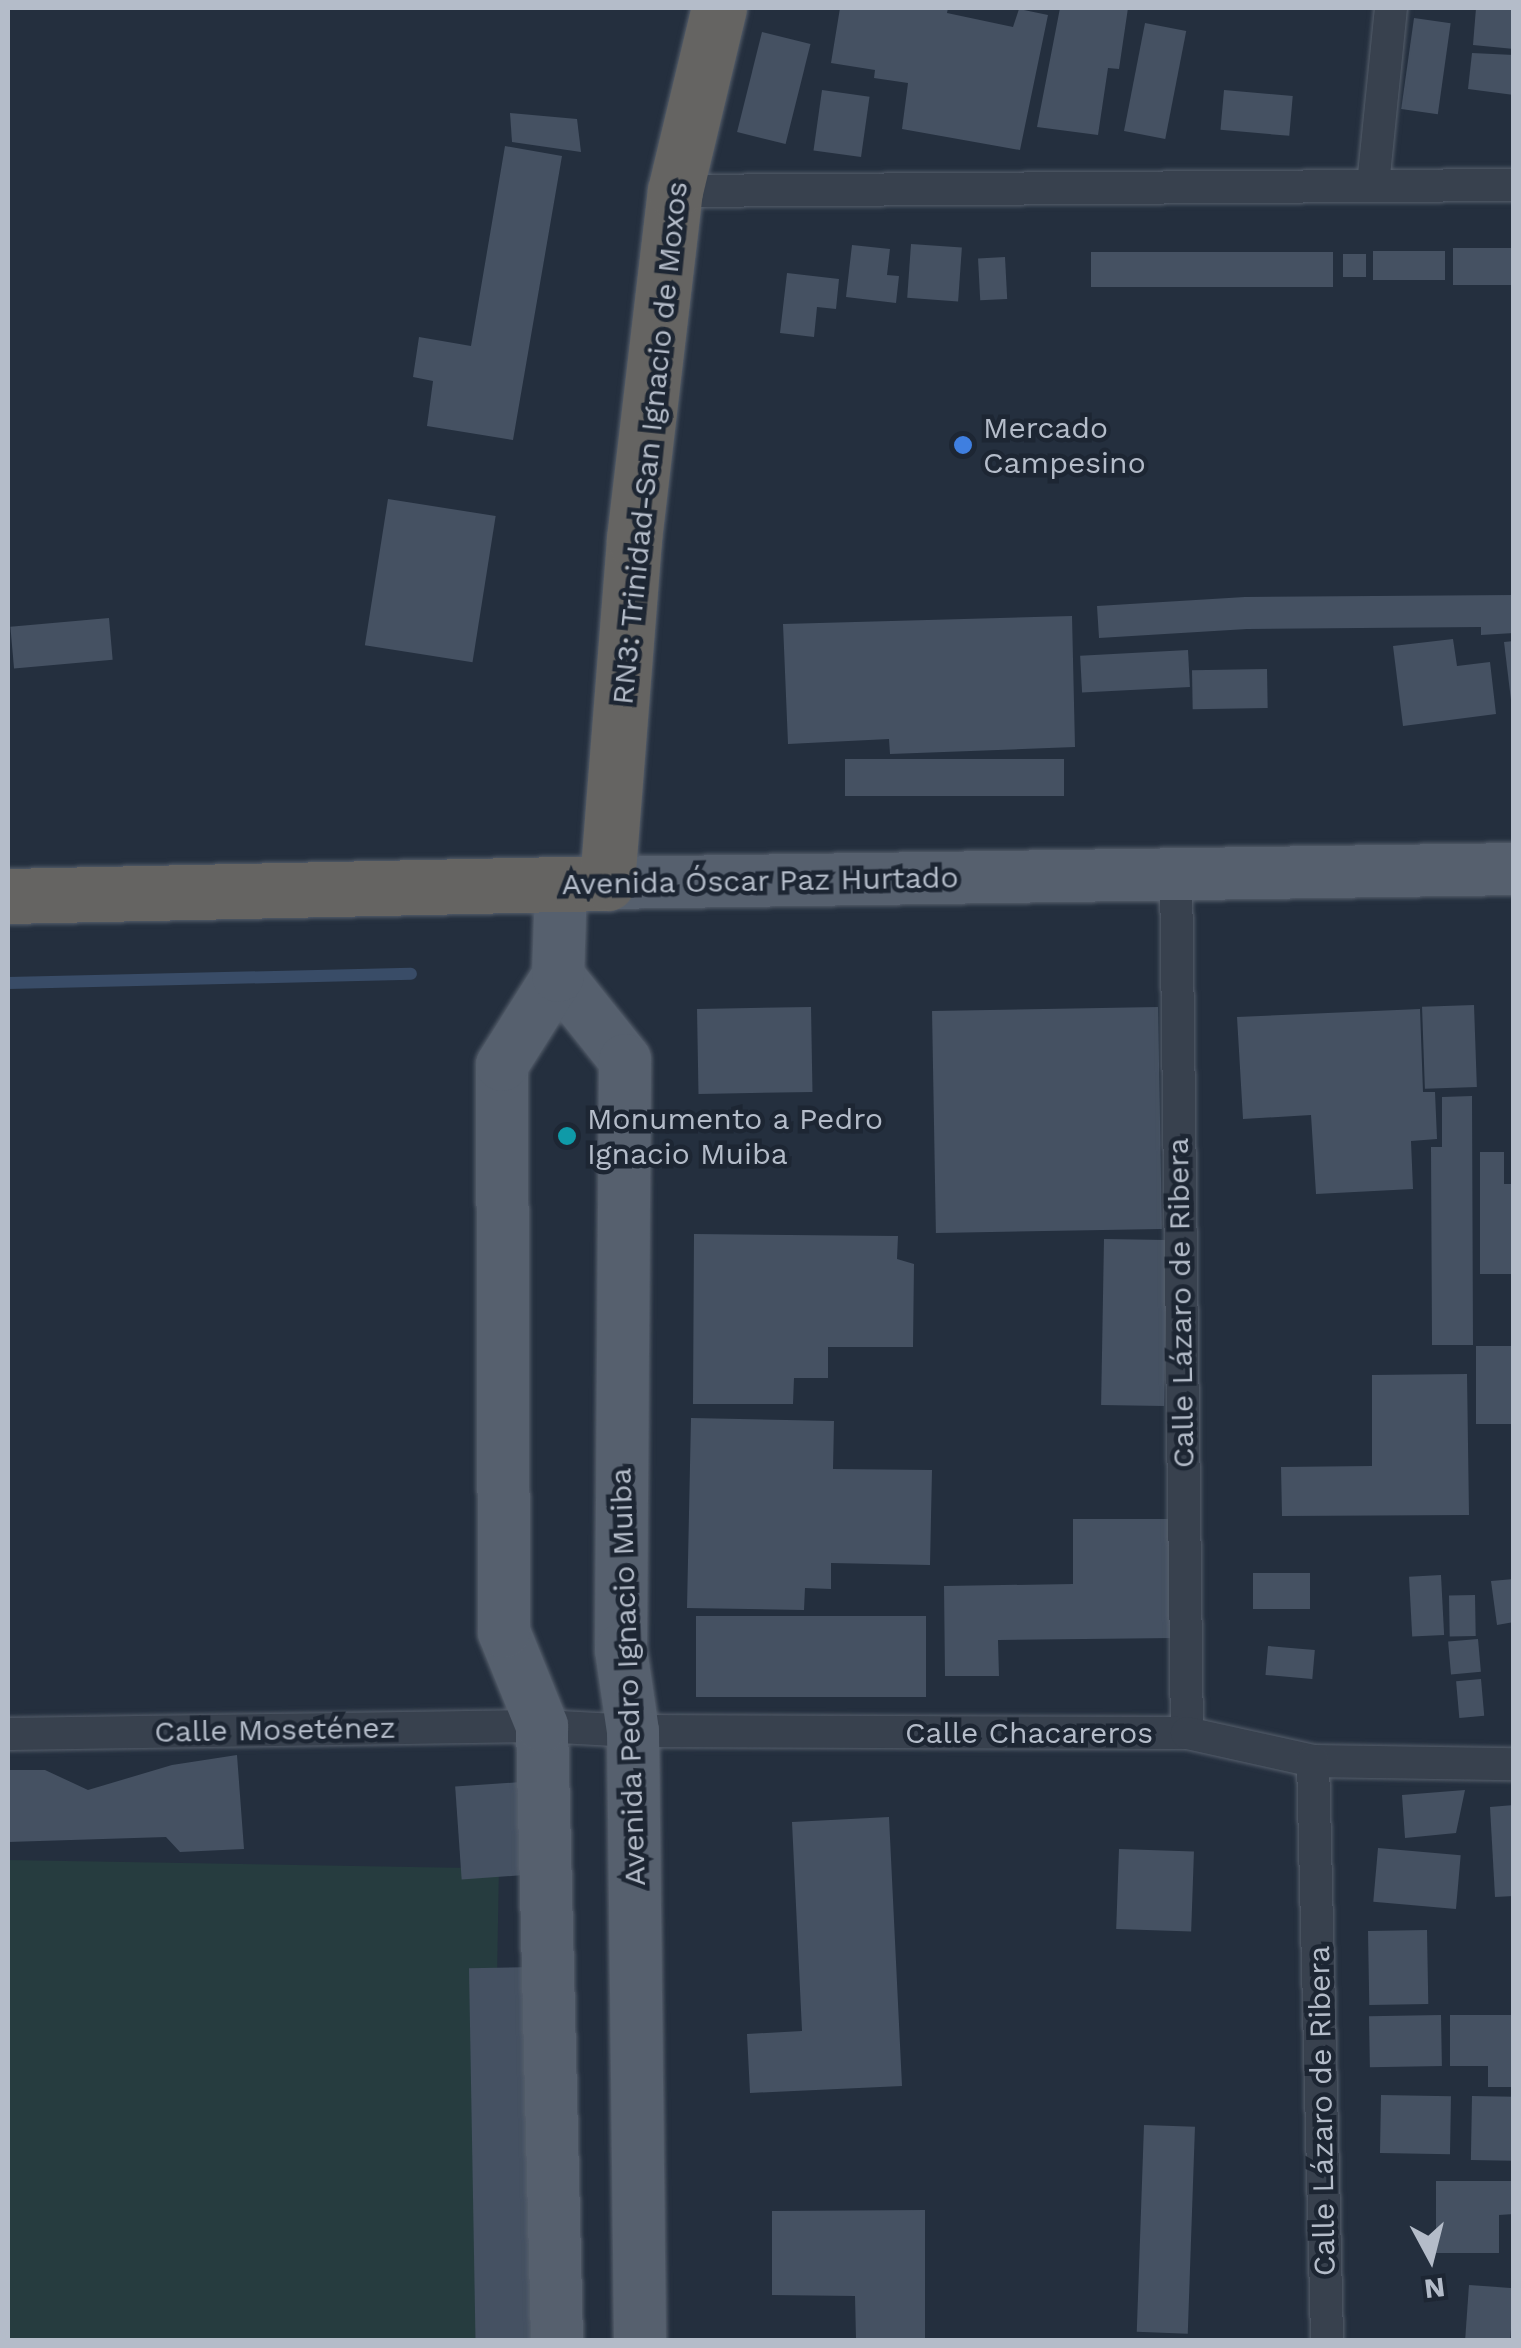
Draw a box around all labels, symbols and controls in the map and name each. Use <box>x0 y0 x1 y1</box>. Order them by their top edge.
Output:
street label: RN3: Trinidad-San Ignacio de Moxos <box>605 179 695 707</box>
place label: Mercado Campesino <box>983 410 1146 480</box>
marker: Mercado Campesino <box>952 434 974 456</box>
street label: Avenida Óscar Paz Hurtado <box>561 860 959 902</box>
place label: Monumento a Pedro Ignacio Muiba <box>587 1101 884 1172</box>
marker: Monumento a Pedro Ignacio Muiba <box>556 1125 578 1147</box>
street label: Calle Lázaro de Ribera <box>1160 1138 1202 1468</box>
street label: Avenida Pedro Ignacio Muiba <box>603 1467 653 1887</box>
street label: Calle Moseténez <box>154 1710 396 1750</box>
street label: Calle Chacareros <box>905 1715 1153 1751</box>
street label: Calle Lázaro de Ribera <box>1301 1946 1343 2276</box>
north arrow <box>1381 2208 1481 2308</box>
text: N <box>1422 2271 1447 2306</box>

